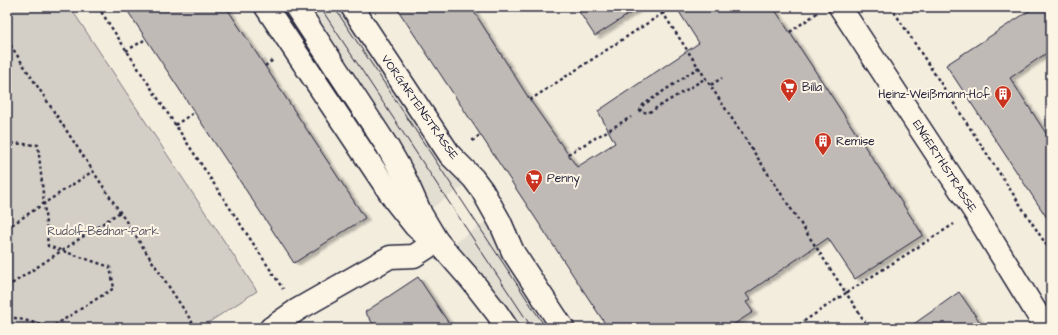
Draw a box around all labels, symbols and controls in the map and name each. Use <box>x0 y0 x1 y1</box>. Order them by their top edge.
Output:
street label: VORGARTENSTRASSE <box>377 51 462 163</box>
supermarket icon: Billa <box>779 77 799 102</box>
place label: Billa <box>802 79 822 96</box>
building icon: Heinz-Weißmann-Hof <box>993 84 1013 109</box>
place label: Heinz-Weißmann-Hof <box>878 86 991 103</box>
street label: ENGERTHSTRASSE <box>908 117 981 216</box>
building icon: Remise <box>813 131 833 156</box>
place label: Remise <box>836 133 875 150</box>
supermarket icon: Penny <box>524 168 544 193</box>
place label: Penny <box>547 170 580 188</box>
park label: Rudolf-Bednar-Park <box>47 223 159 240</box>

